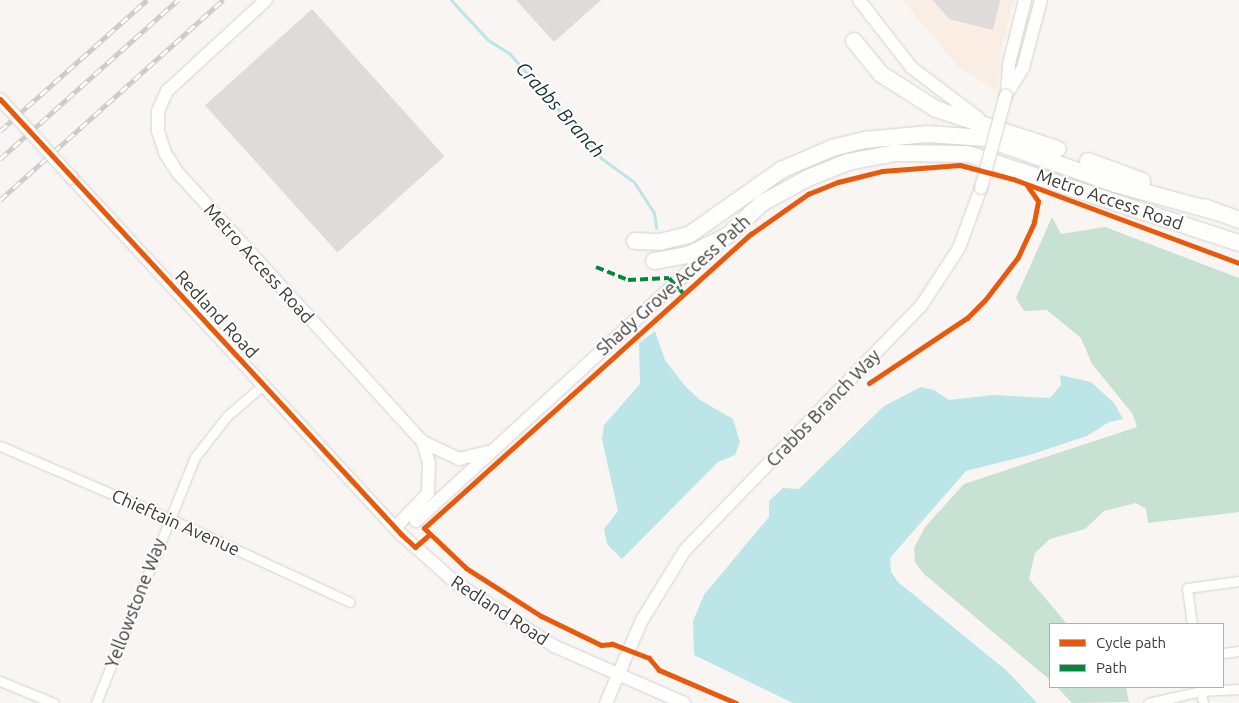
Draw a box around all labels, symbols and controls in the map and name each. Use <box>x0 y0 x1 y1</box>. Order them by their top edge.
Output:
water label: Crabbs Branch <box>511 57 609 163</box>
street label: Metro Access Road <box>1034 164 1186 234</box>
street label: Metro Access Road <box>200 199 318 327</box>
street label: Shady Grove Access Path <box>592 210 754 360</box>
street label: Redland Road <box>171 266 263 362</box>
street label: Crabbs Branch Way <box>761 345 885 471</box>
street label: Chieftain Avenue <box>108 484 244 560</box>
street label: Yellowstone Way <box>100 535 170 671</box>
street label: Redland Road <box>447 570 553 650</box>
legend <box>1049 623 1224 688</box>
text: Cycle path <box>1096 634 1166 651</box>
text: Path <box>1096 659 1127 676</box>

